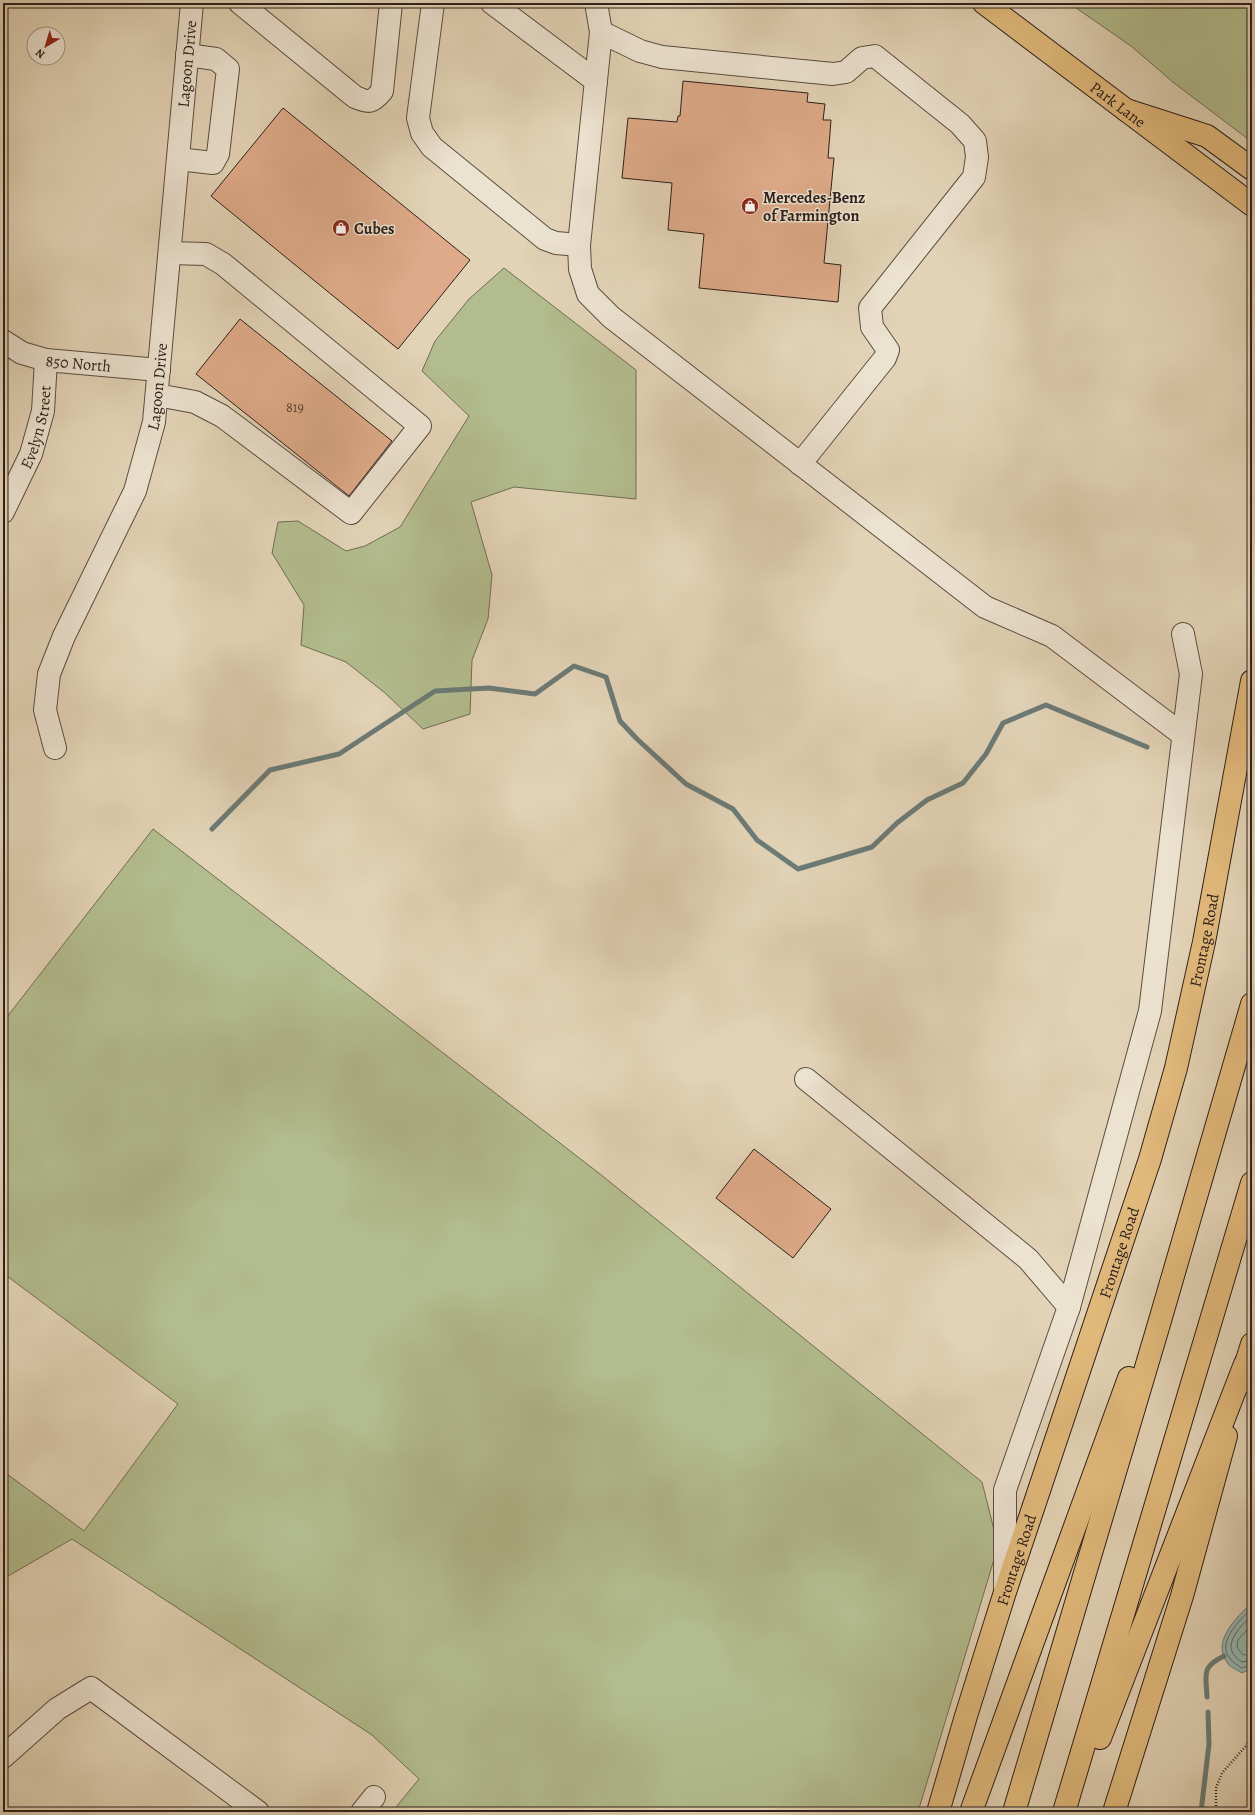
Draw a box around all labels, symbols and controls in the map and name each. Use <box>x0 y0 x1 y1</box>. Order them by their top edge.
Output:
street label: Lagoon Drive <box>173 19 202 108</box>
north arrow <box>26 26 66 66</box>
text: N <box>32 45 48 62</box>
street label: Park Lane <box>1085 77 1150 133</box>
place label: Mercedes-Benz of Farmington <box>763 187 865 227</box>
shop icon: Mercedes-Benz of Farmington <box>740 196 760 216</box>
shop icon: Cubes <box>331 218 351 238</box>
place label: Cubes <box>354 218 395 240</box>
street label: Lagoon Drive <box>142 342 173 433</box>
street label: 850 North <box>45 350 112 378</box>
street label: Evelyn Street <box>15 385 56 473</box>
house number: 819 <box>286 398 304 417</box>
street label: Frontage Road <box>1184 891 1225 989</box>
street label: Frontage Road <box>1094 1204 1145 1301</box>
street label: Frontage Road <box>991 1511 1042 1608</box>

